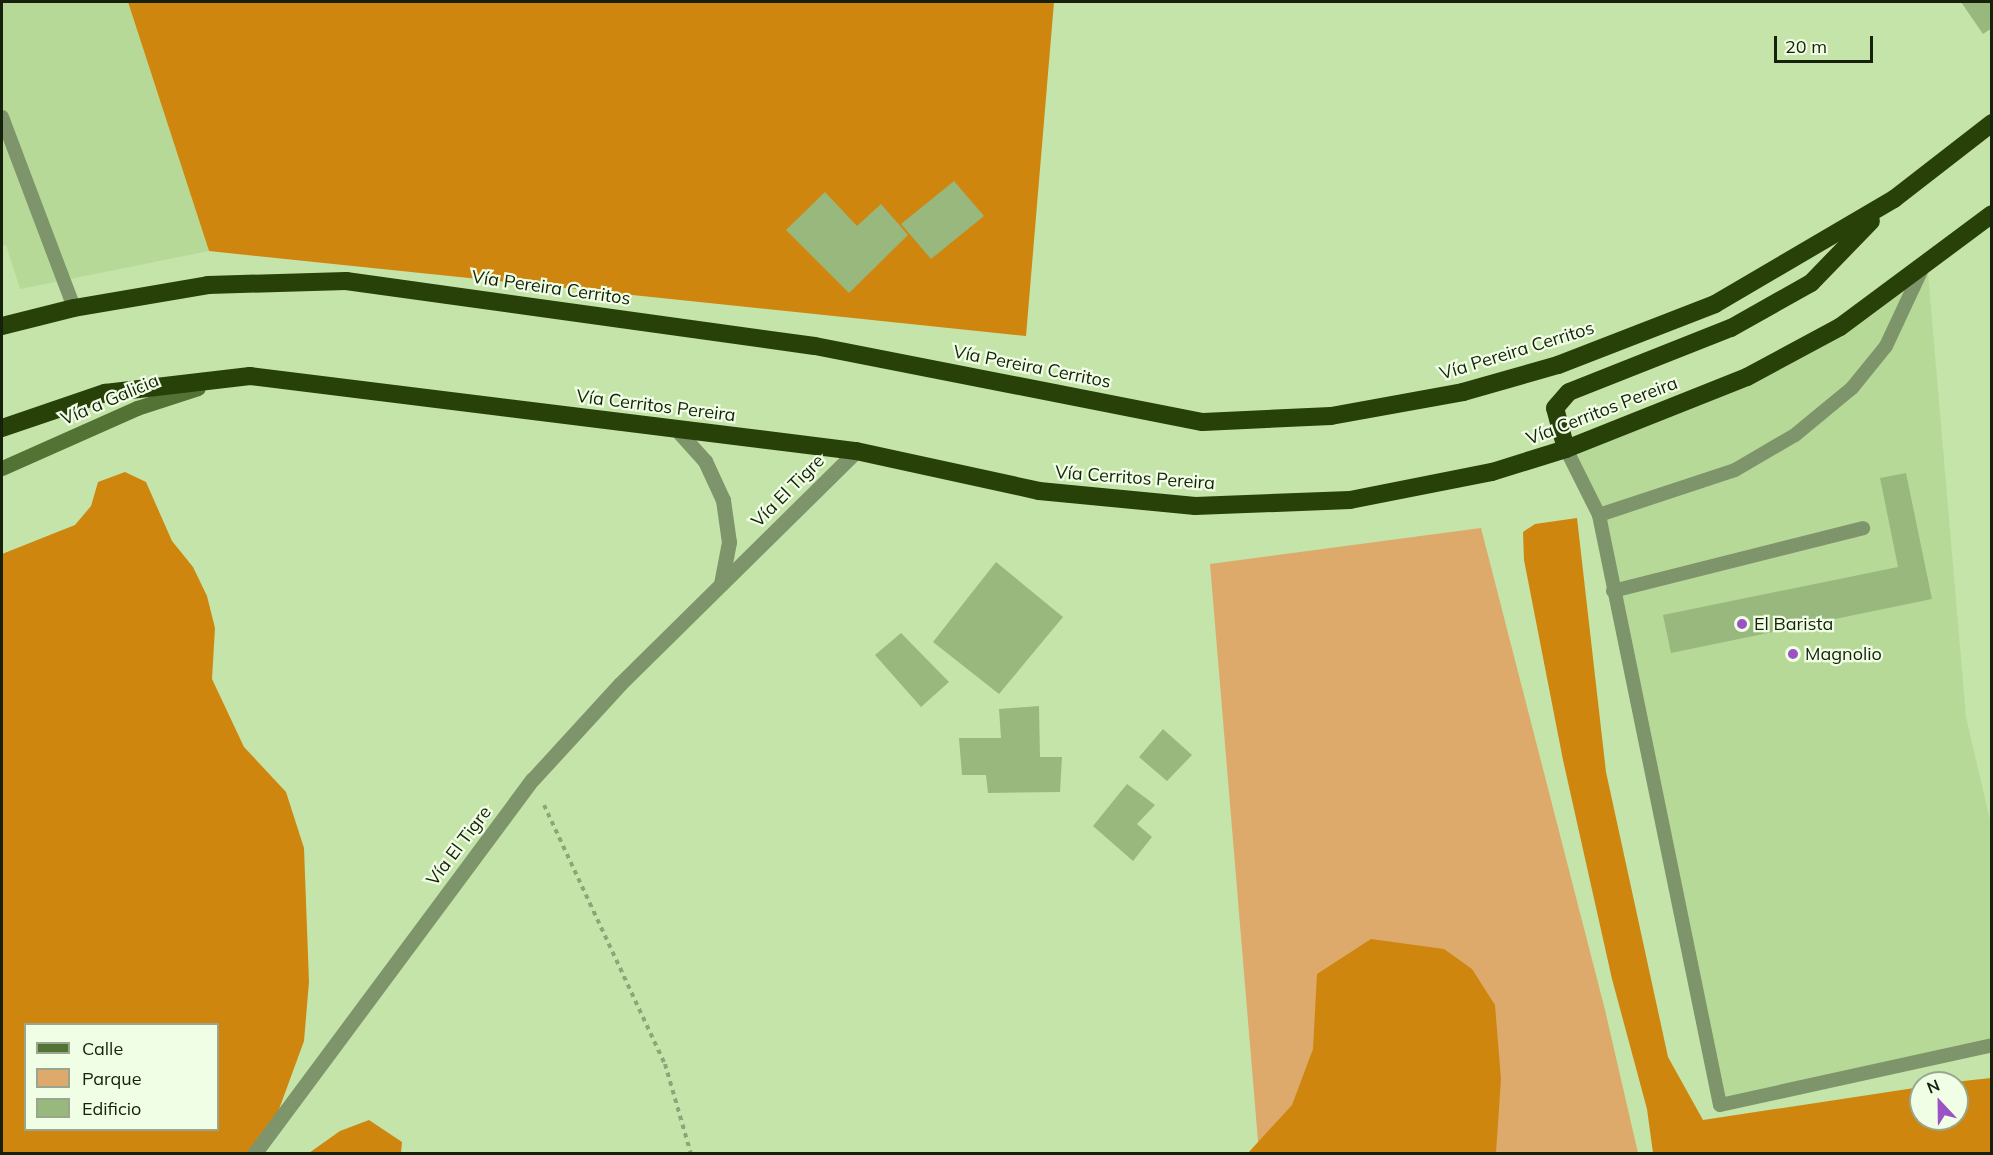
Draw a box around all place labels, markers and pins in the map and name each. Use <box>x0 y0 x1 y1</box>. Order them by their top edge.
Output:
place label: El Barista <box>1754 613 1833 635</box>
marker: El Barista <box>1735 617 1749 631</box>
place label: Magnolio <box>1805 643 1882 665</box>
marker: Magnolio <box>1786 647 1800 661</box>

